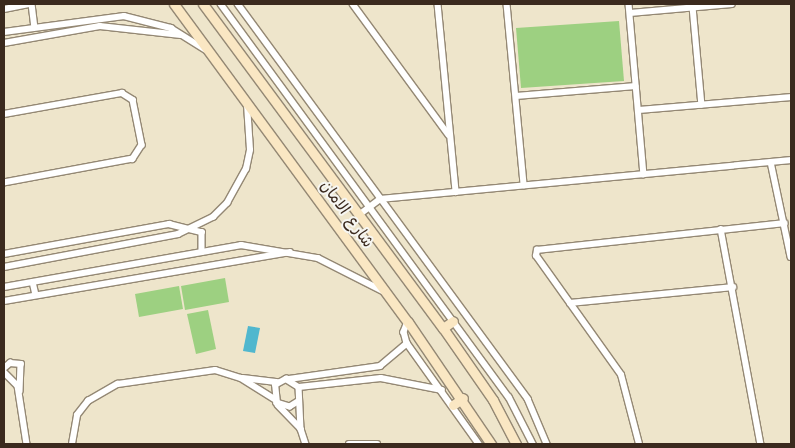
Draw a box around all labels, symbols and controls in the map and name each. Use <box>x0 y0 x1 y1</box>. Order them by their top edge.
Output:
street label: شارع الامان <box>316 177 378 251</box>

